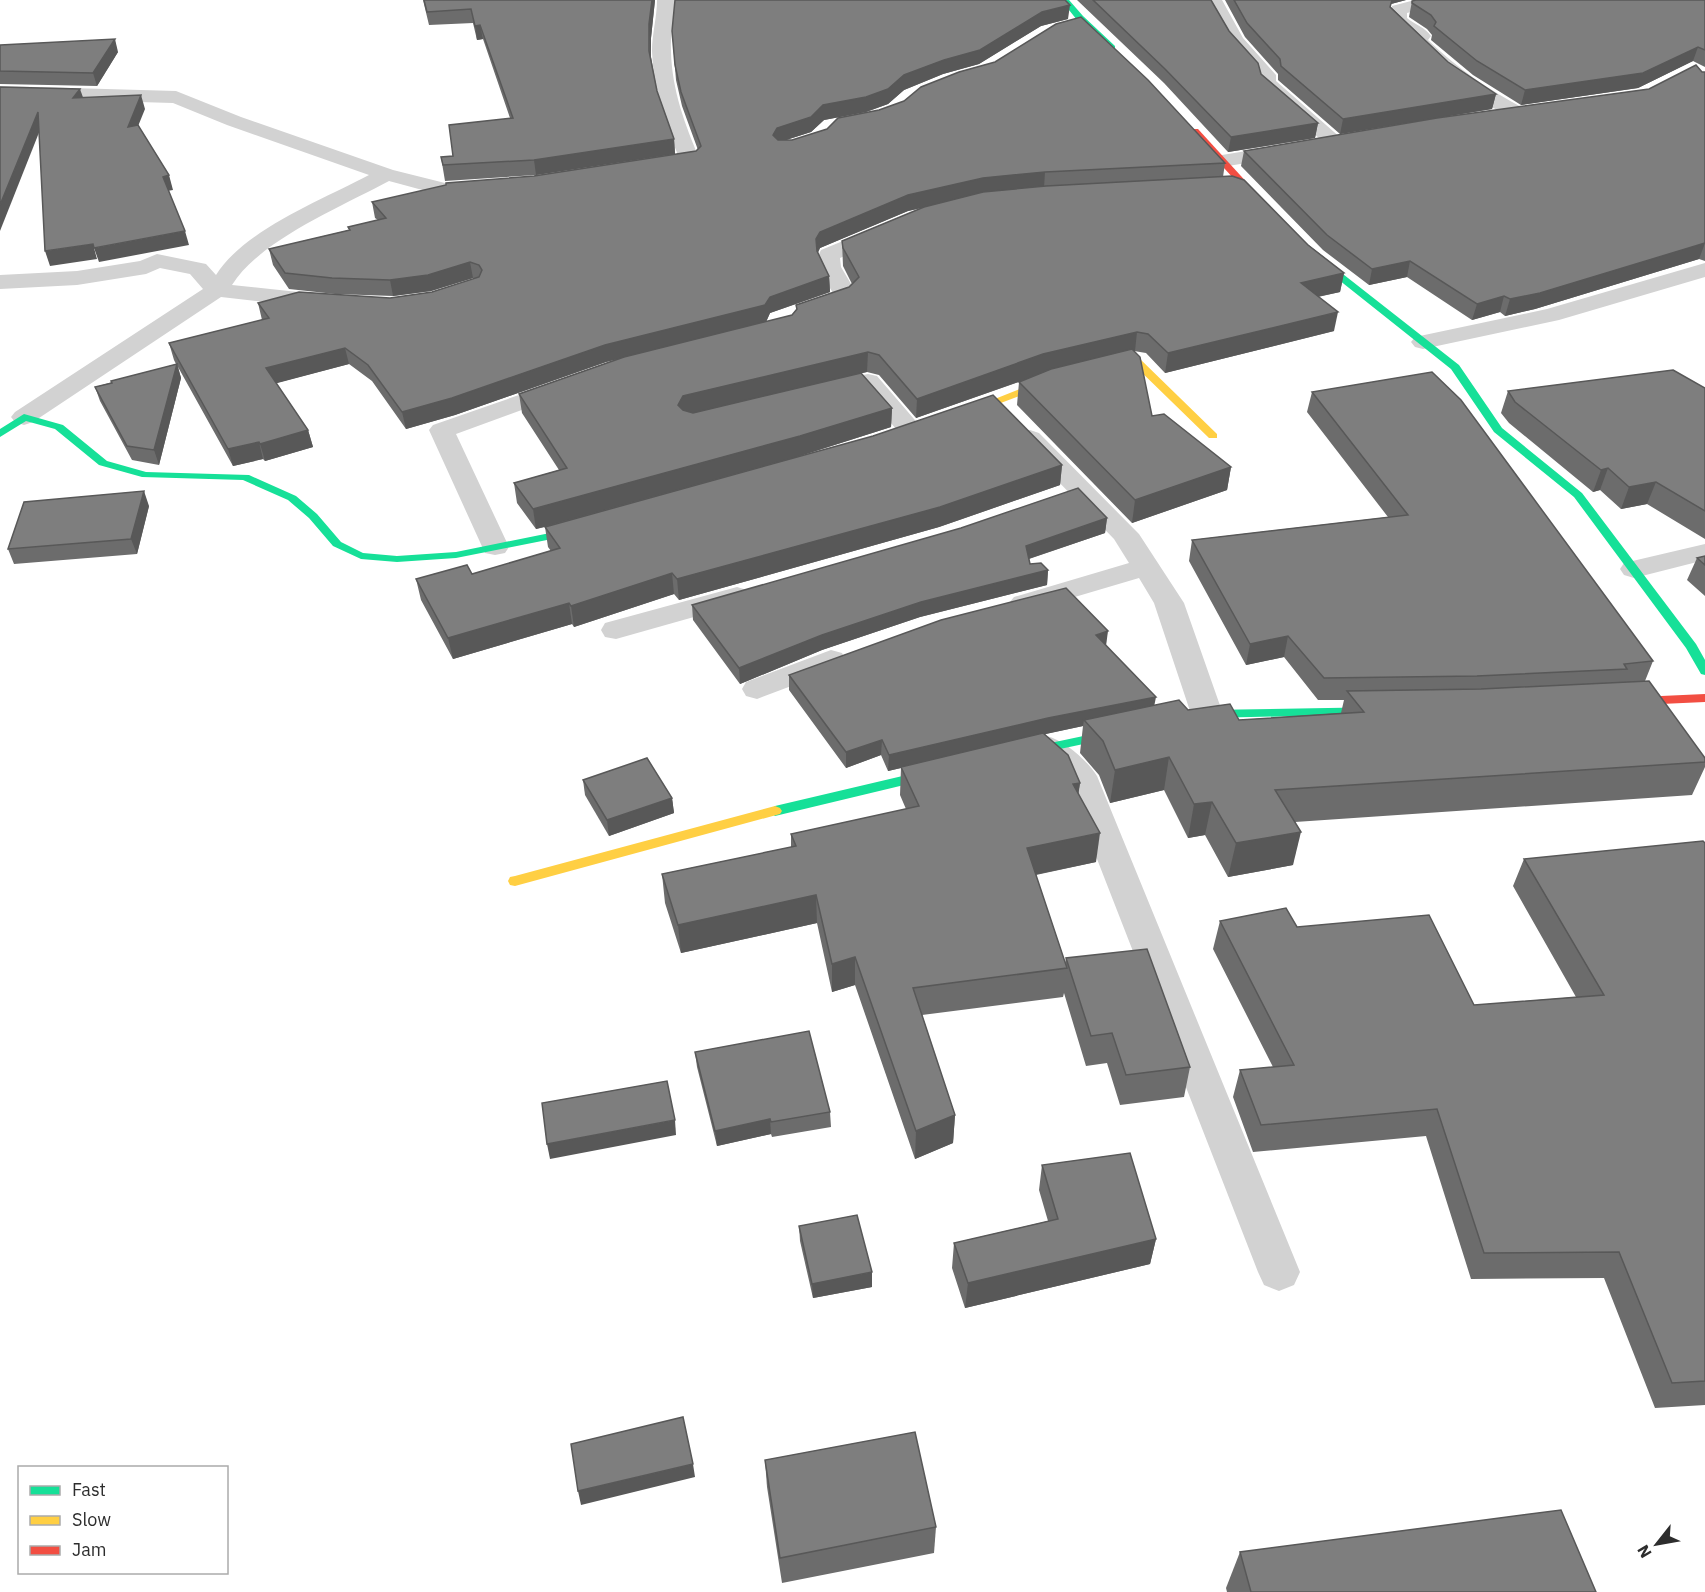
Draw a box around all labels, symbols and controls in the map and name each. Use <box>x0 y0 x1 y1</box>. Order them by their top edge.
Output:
legend <box>18 1466 228 1574</box>
text: Fast <box>72 1478 106 1501</box>
text: Slow <box>72 1508 111 1531</box>
north arrow <box>1627 1514 1687 1574</box>
text: Jam <box>72 1538 107 1561</box>
text: N <box>1633 1542 1656 1562</box>

